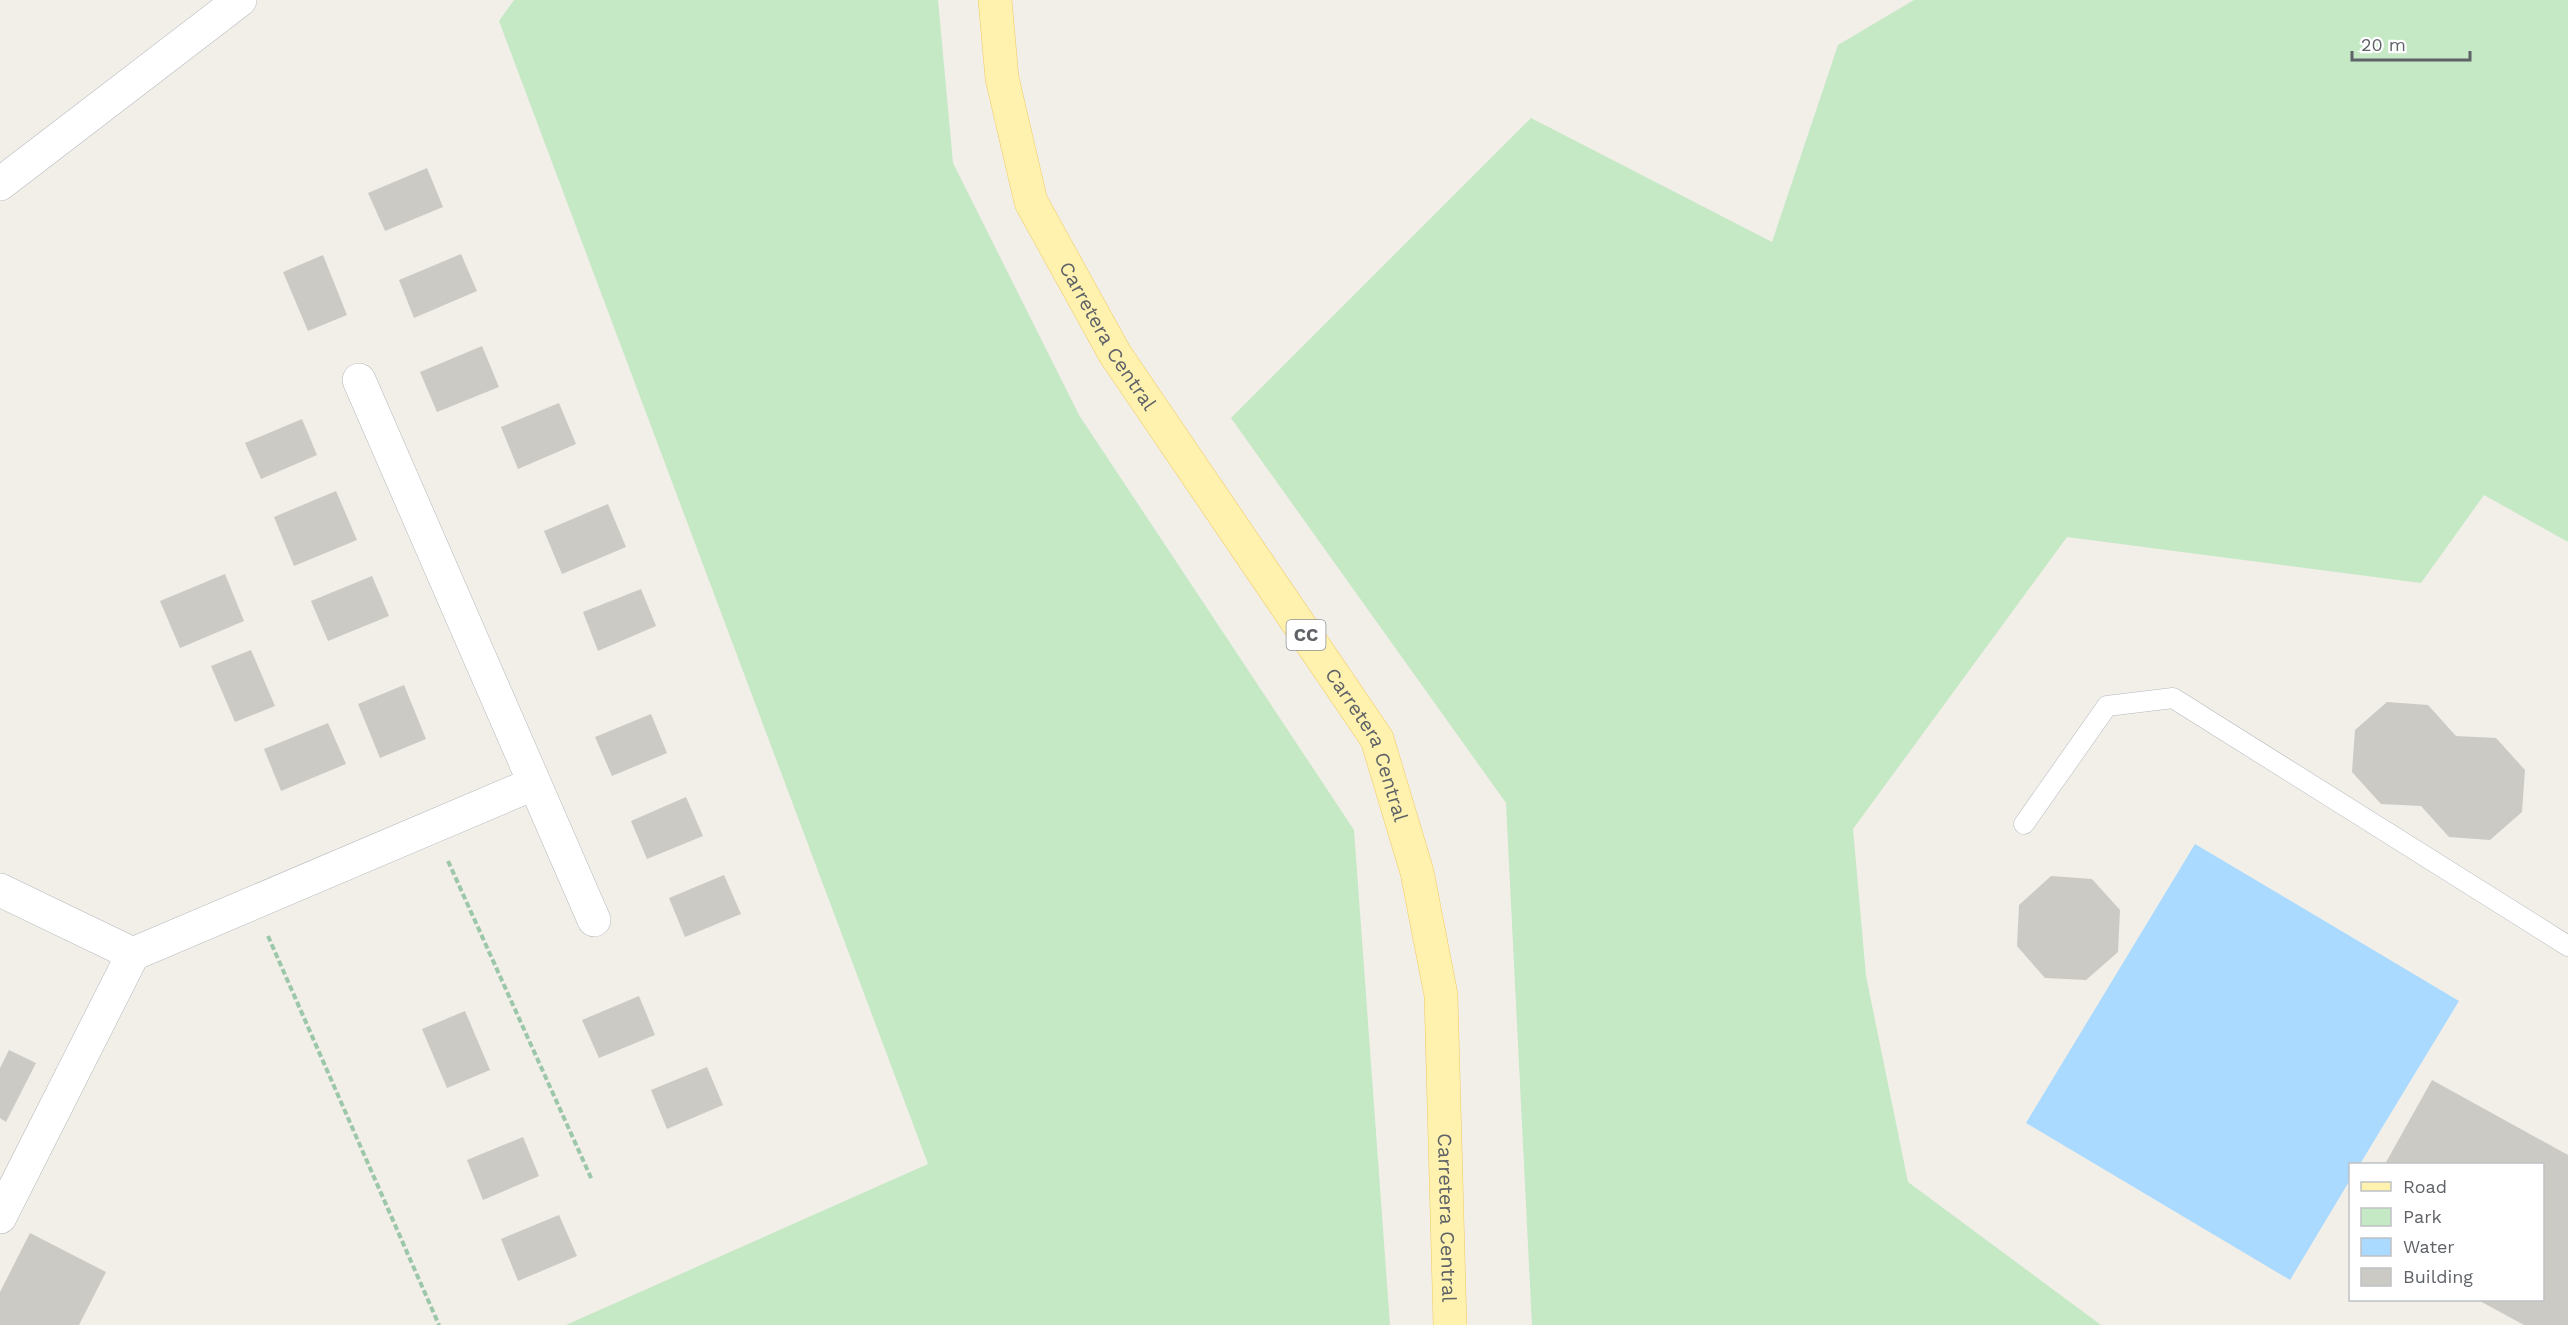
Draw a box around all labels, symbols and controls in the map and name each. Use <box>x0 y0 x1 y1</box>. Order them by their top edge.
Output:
scale bar <box>2352 24 2470 62</box>
text: 20 m <box>2361 34 2406 55</box>
street label: Carretera Central <box>1054 257 1162 415</box>
road number: CC <box>1286 620 1326 650</box>
street label: Carretera Central <box>1320 663 1413 824</box>
street label: Carretera Central <box>1433 1133 1461 1303</box>
legend <box>2349 1163 2544 1301</box>
text: Road <box>2403 1176 2447 1197</box>
text: Park <box>2403 1206 2442 1227</box>
text: Water <box>2403 1236 2455 1257</box>
text: Building <box>2403 1266 2473 1287</box>

